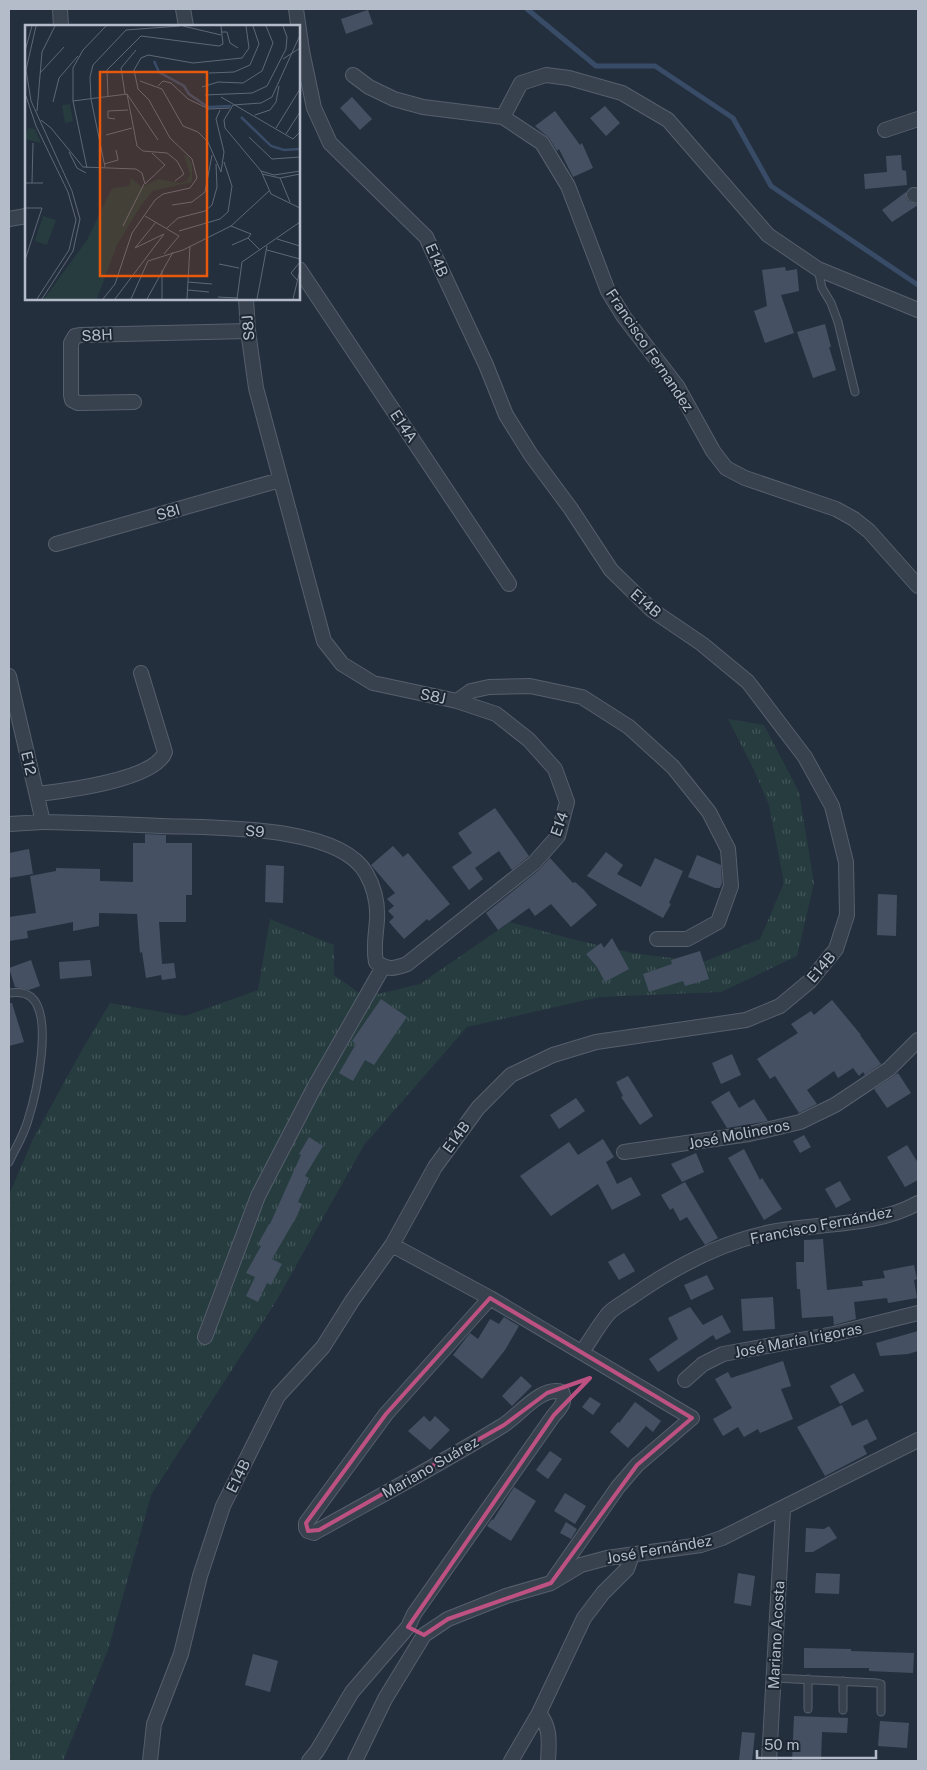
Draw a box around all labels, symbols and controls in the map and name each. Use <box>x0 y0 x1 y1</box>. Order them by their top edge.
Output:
inset map <box>25 25 300 300</box>
street label: E14B <box>422 241 452 279</box>
street label: Francisco Fernandez <box>603 286 697 414</box>
street label: S8J <box>238 315 258 341</box>
street label: S8H <box>81 326 113 344</box>
street label: E14A <box>387 407 421 446</box>
street label: S8I <box>154 501 182 523</box>
street label: E14B <box>627 585 665 621</box>
street label: S8J <box>419 685 447 707</box>
street label: E12 <box>18 749 40 777</box>
street label: E14 <box>547 809 571 839</box>
street label: S9 <box>245 822 265 840</box>
street label: E14B <box>803 948 839 986</box>
street label: José Molineros <box>687 1116 791 1152</box>
street label: E14B <box>439 1118 473 1156</box>
street label: Francisco Fernández <box>749 1203 893 1247</box>
street label: José María Irigoras <box>733 1319 863 1361</box>
street label: Mariano Suárez <box>379 1433 481 1501</box>
street label: E14B <box>223 1457 253 1495</box>
street label: José Fernández <box>605 1531 713 1567</box>
street label: Mariano Acosta <box>765 1580 787 1690</box>
scale bar <box>757 1728 876 1760</box>
text: 50 m <box>764 1736 799 1753</box>

